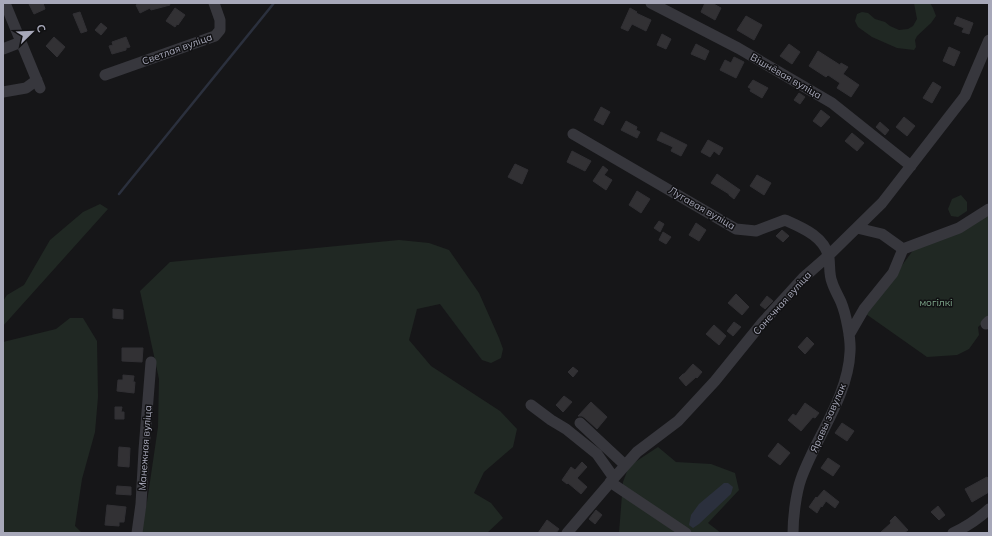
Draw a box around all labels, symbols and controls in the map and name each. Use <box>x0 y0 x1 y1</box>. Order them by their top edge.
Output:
north arrow <box>12 12 52 52</box>
text: С <box>33 22 49 35</box>
street label: Светлая вуліца <box>140 30 214 68</box>
street label: Вішнёвая вуліца <box>748 50 824 102</box>
street label: Лугавая вуліца <box>666 184 738 232</box>
street label: Сонечная вуліца <box>750 269 814 337</box>
park label: могілкі <box>919 296 953 309</box>
street label: Яравы завулак <box>807 381 849 454</box>
street label: Манежная вуліца <box>136 405 154 491</box>

